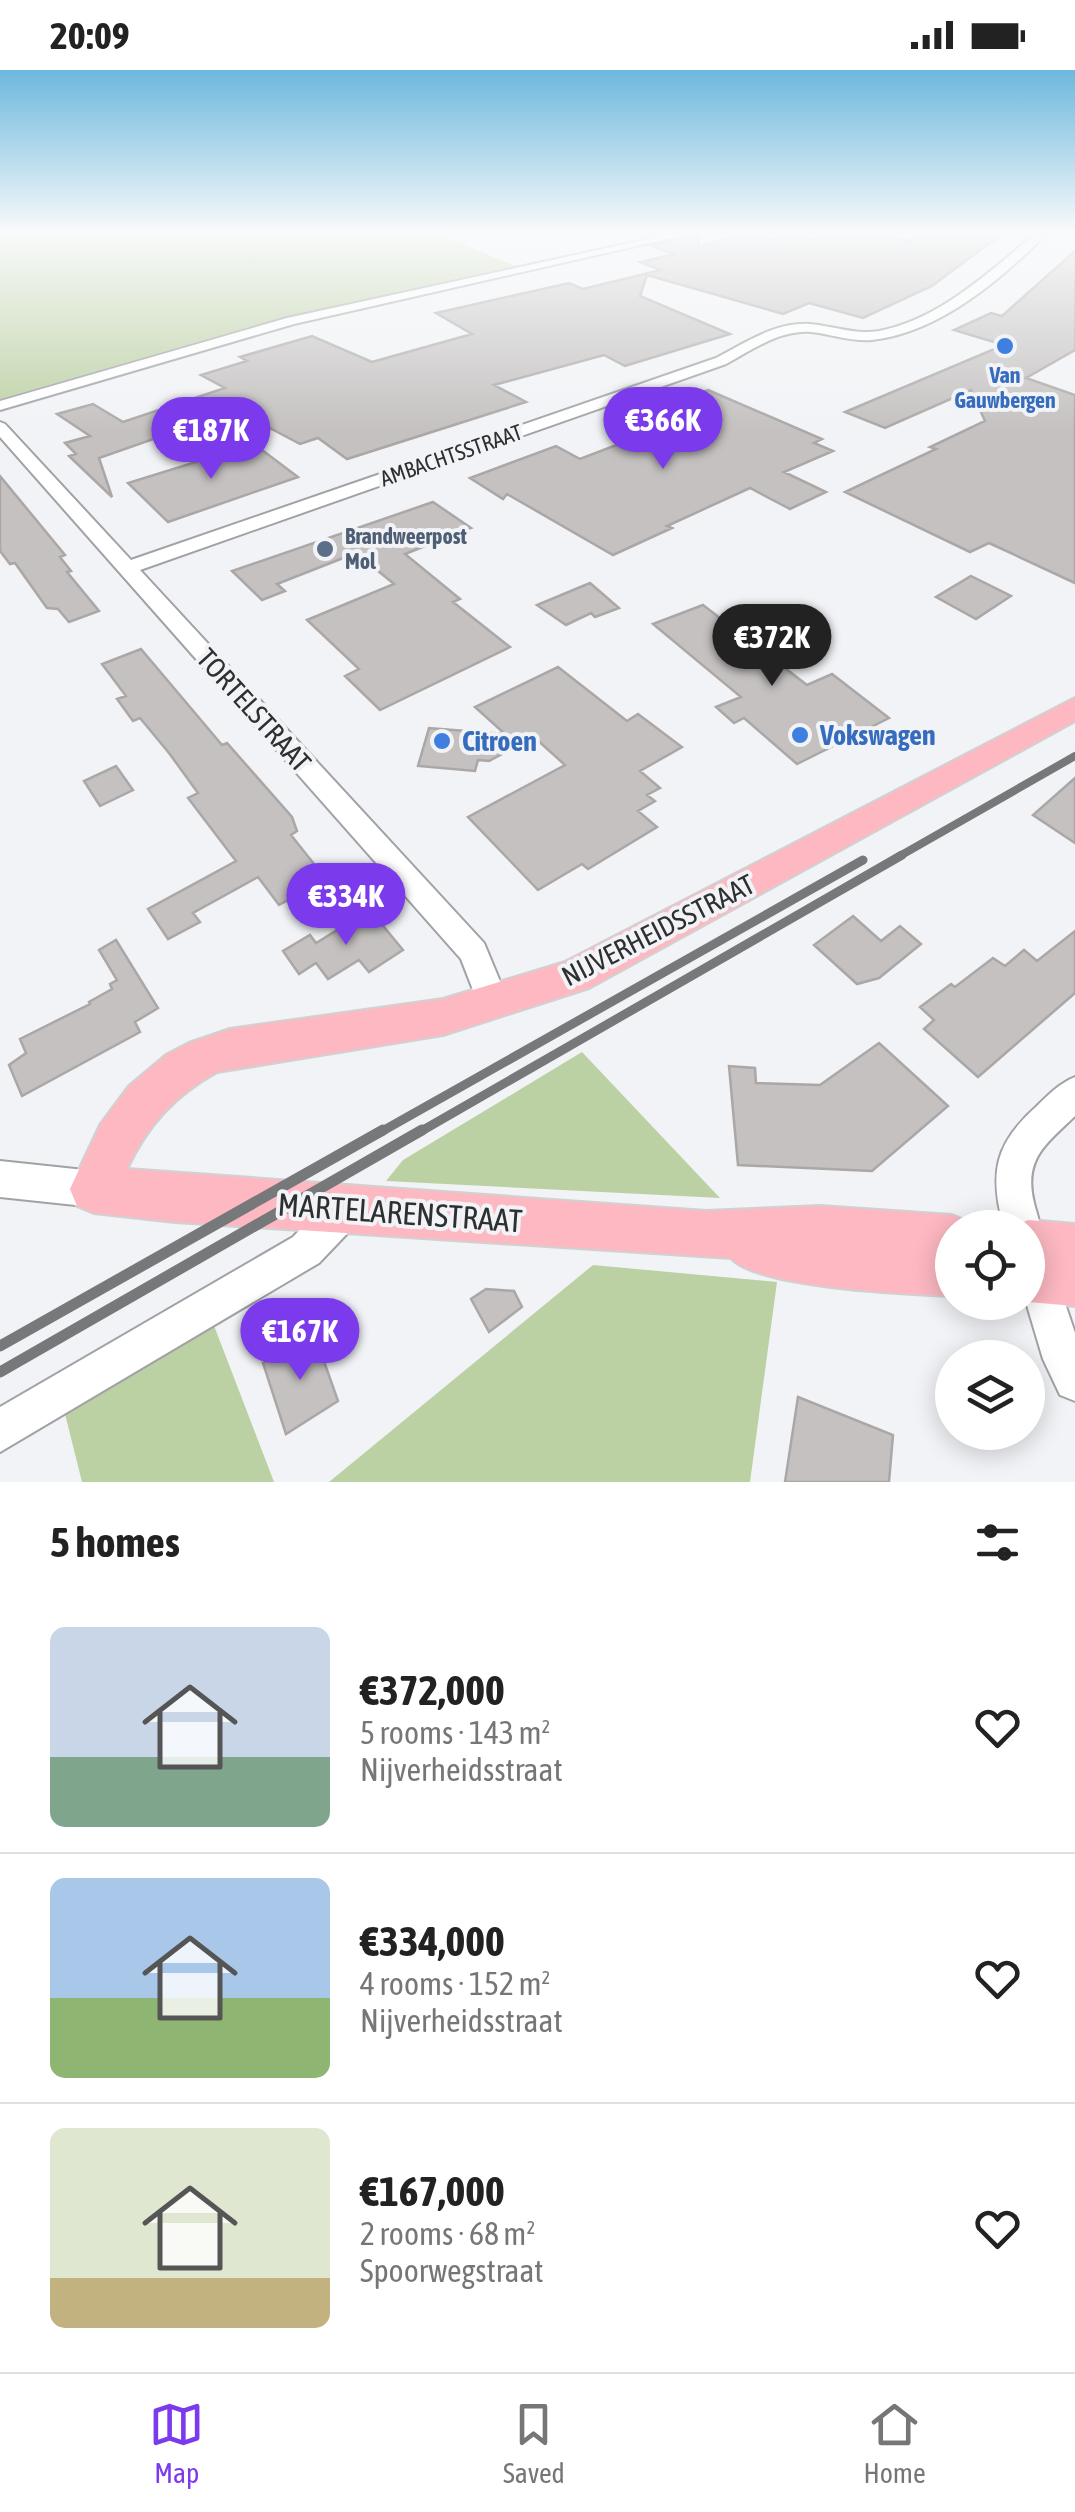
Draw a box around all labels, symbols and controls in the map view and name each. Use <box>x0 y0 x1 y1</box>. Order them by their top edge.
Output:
text: 20:09 <box>50 14 130 57</box>
marker: Van Gauwbergen <box>994 335 1016 357</box>
place label: Van Gauwbergen <box>954 362 1056 413</box>
pin: €366K <box>593 387 733 472</box>
pin: €187K <box>141 397 281 482</box>
text: €366K <box>625 401 701 438</box>
text: €187K <box>173 411 249 448</box>
street label: AMBACHTSSTRAAT <box>377 418 526 491</box>
place label: Brandweerpost Mol <box>345 523 468 574</box>
marker: Brandweerpost Mol <box>314 538 336 560</box>
pin: €372K <box>702 604 842 689</box>
text: €372K <box>734 618 810 655</box>
street label: TORTELSTRAAT <box>191 642 317 778</box>
place label: Vokswagen <box>819 719 935 751</box>
marker: Vokswagen <box>789 724 811 746</box>
place label: Citroen <box>462 725 537 757</box>
marker: Citroen <box>431 730 453 752</box>
pin: €334K <box>276 863 416 948</box>
street label: NIJVERHEIDSSTRAAT <box>556 868 760 992</box>
text: €334K <box>308 877 384 914</box>
street label: MARTELARENSTRAAT <box>277 1186 524 1240</box>
map controls <box>935 1210 1045 1450</box>
button: locate <box>935 1210 1045 1320</box>
pin: €167K <box>230 1298 370 1383</box>
text: €167K <box>262 1312 338 1349</box>
button: layers <box>935 1340 1045 1450</box>
icon: filters <box>970 1515 1025 1570</box>
text: 5 homes <box>50 1518 180 1566</box>
text: €372,000 <box>360 1666 505 1714</box>
icon: home <box>130 1667 250 1787</box>
icon: heart <box>970 1700 1025 1755</box>
text: 5 rooms · 143 m² <box>360 1714 550 1751</box>
text: Nijverheidsstraat <box>360 1751 563 1788</box>
text: €334,000 <box>360 1917 505 1965</box>
icon: home <box>130 1918 250 2038</box>
icon: heart <box>970 1951 1025 2006</box>
text: 4 rooms · 152 m² <box>360 1965 550 2002</box>
text: Nijverheidsstraat <box>360 2002 563 2039</box>
text: €167,000 <box>360 2167 505 2215</box>
icon: home <box>130 2168 250 2288</box>
icon: heart <box>970 2201 1025 2256</box>
text: 2 rooms · 68 m² <box>360 2215 535 2252</box>
text: Spoorwegstraat <box>360 2252 544 2289</box>
tab: Map <box>149 2397 204 2489</box>
tab: Saved <box>503 2397 565 2489</box>
tab: Home <box>863 2397 926 2489</box>

